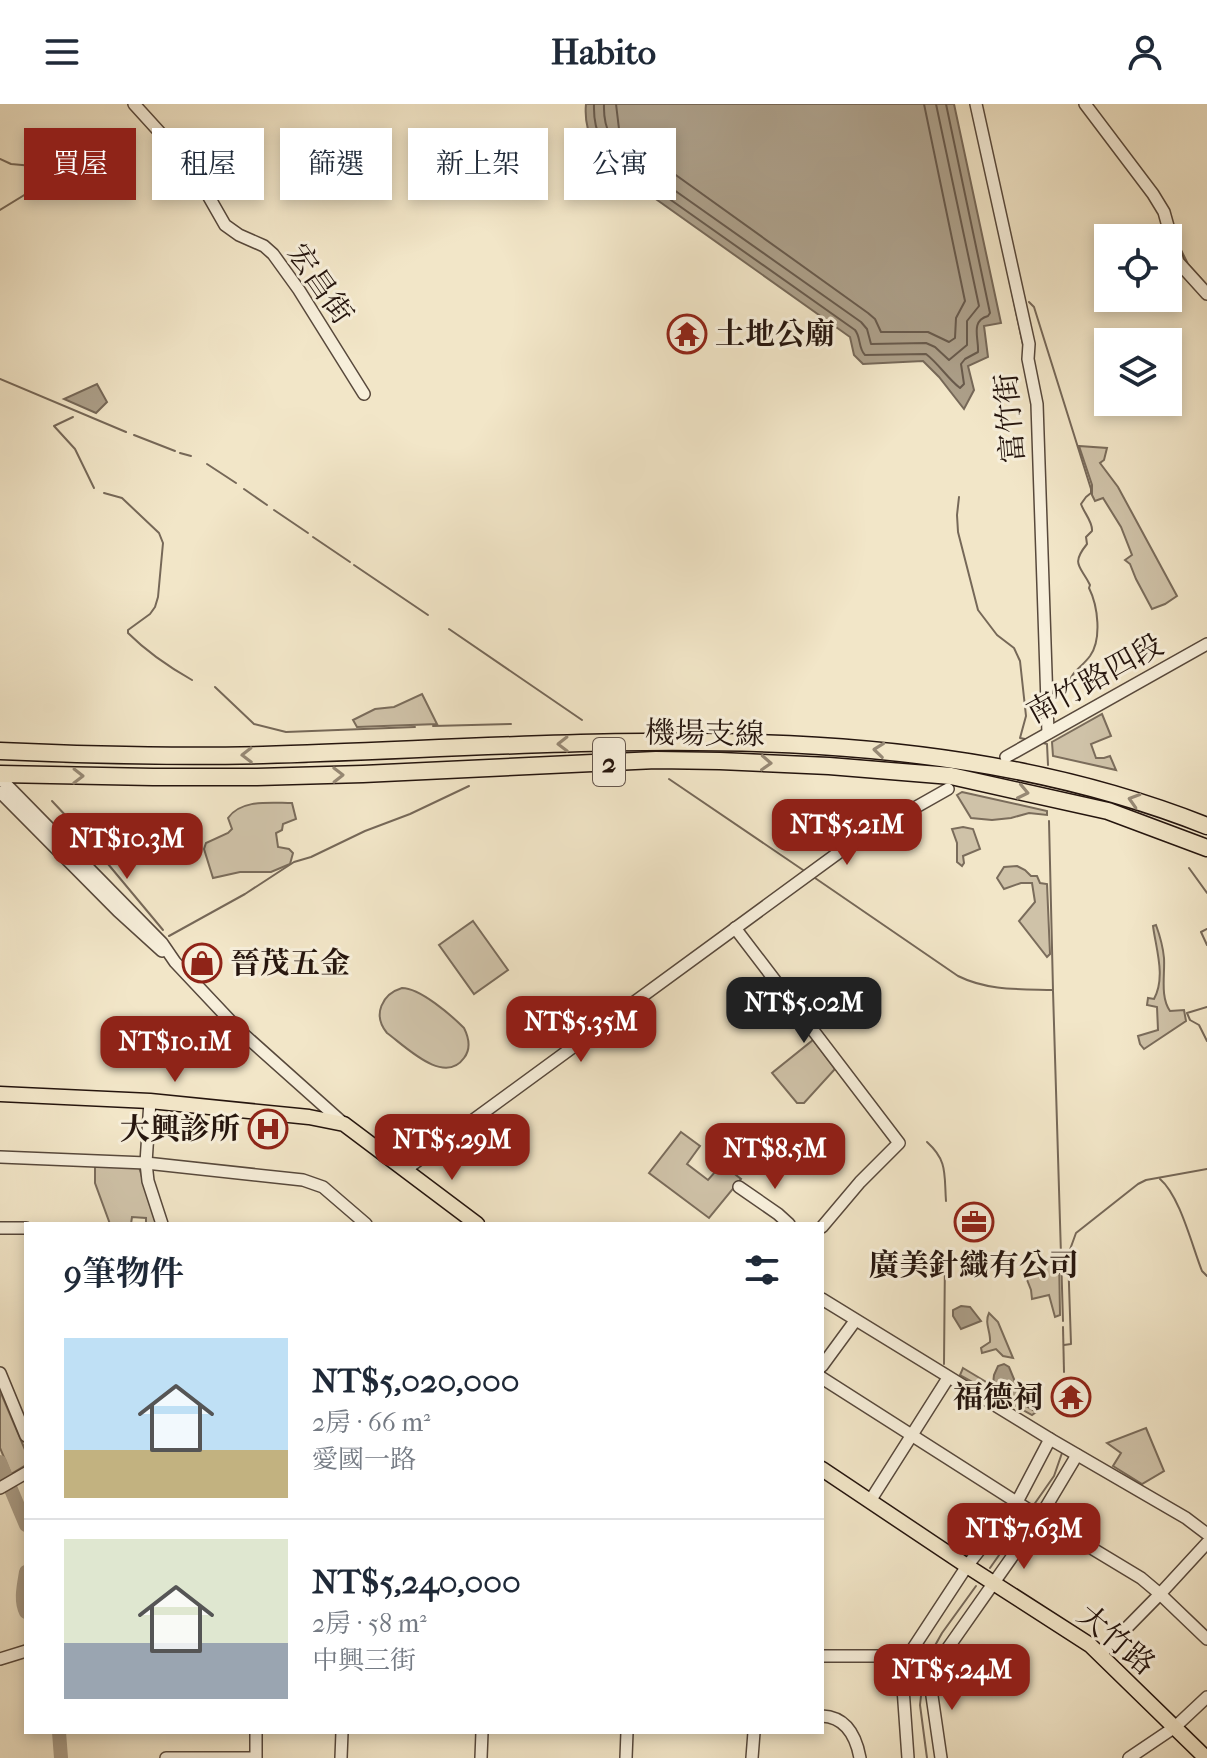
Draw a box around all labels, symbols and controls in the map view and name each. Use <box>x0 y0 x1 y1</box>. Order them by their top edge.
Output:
icon: menu <box>40 30 84 74</box>
icon: person <box>1123 30 1167 74</box>
text: Habito <box>551 31 656 73</box>
chip: 買屋 <box>24 128 136 200</box>
chip: 租屋 <box>152 128 264 200</box>
chip: 篩選 <box>280 128 392 200</box>
chip: 新上架 <box>408 128 548 200</box>
chip: 公寓 <box>564 128 676 200</box>
map controls <box>1094 224 1182 416</box>
button: locate <box>1094 224 1182 312</box>
street label: 宏昌街 <box>280 237 360 331</box>
temple icon: 土地公廟 <box>666 313 708 355</box>
place label: 土地公廟 <box>715 317 835 352</box>
button: layers <box>1094 328 1182 416</box>
street label: 富竹街 <box>989 372 1031 464</box>
street label: 南竹路四段 <box>1021 627 1169 731</box>
street label: 機場支線 <box>645 715 765 753</box>
one-way arrow <box>556 736 569 753</box>
road number: 2 <box>593 738 625 786</box>
one-way arrow <box>872 742 885 759</box>
one-way arrow <box>240 746 253 764</box>
one-way arrow <box>760 754 773 771</box>
one-way arrow <box>332 766 345 783</box>
one-way arrow <box>72 767 85 785</box>
one-way arrow <box>1016 783 1030 800</box>
one-way arrow <box>1127 793 1141 809</box>
pin: NT$5.21M <box>764 799 930 867</box>
text: NT$5.21M <box>790 809 904 840</box>
pin: NT$10.3M <box>44 813 210 881</box>
text: NT$10.3M <box>70 823 184 854</box>
shop icon: 晉茂五金 <box>181 942 223 984</box>
place label: 晉茂五金 <box>230 946 350 981</box>
pin: NT$5.02M <box>721 977 887 1045</box>
text: NT$5.02M <box>744 987 864 1018</box>
pin: NT$5.35M <box>498 996 664 1064</box>
text: NT$5.35M <box>524 1006 638 1037</box>
pin: NT$10.1M <box>92 1016 258 1084</box>
text: NT$10.1M <box>118 1026 232 1057</box>
hospital icon: 大興診所 <box>247 1108 289 1150</box>
place label: 大興診所 <box>120 1112 240 1147</box>
pin: NT$5.29M <box>369 1114 535 1182</box>
pin: NT$8.5M <box>701 1123 849 1191</box>
text: NT$5.29M <box>393 1124 511 1155</box>
text: NT$8.5M <box>723 1133 827 1164</box>
office icon: 廣美針織有公司 <box>953 1201 995 1243</box>
icon: filters <box>740 1248 784 1292</box>
place label: 廣美針織有公司 <box>869 1248 1079 1283</box>
text: 9筆物件 <box>64 1254 184 1294</box>
text: NT$5,020,000 <box>312 1361 520 1401</box>
icon: home <box>128 1370 224 1466</box>
temple icon: 福德祠 <box>1050 1376 1092 1418</box>
place label: 福德祠 <box>953 1380 1043 1415</box>
text: 2房 · 66 m² <box>312 1407 430 1438</box>
text: 愛國一路 <box>312 1444 416 1475</box>
pin: NT$7.63M <box>941 1503 1107 1571</box>
text: NT$7.63M <box>965 1513 1083 1544</box>
text: NT$5,240,000 <box>312 1562 521 1602</box>
icon: home <box>128 1571 224 1667</box>
street label: 大竹路 <box>1070 1598 1162 1682</box>
text: 2房 · 58 m² <box>312 1608 427 1639</box>
pin: NT$5.24M <box>869 1644 1035 1712</box>
text: 中興三街 <box>312 1645 416 1676</box>
text: NT$5.24M <box>892 1654 1012 1685</box>

